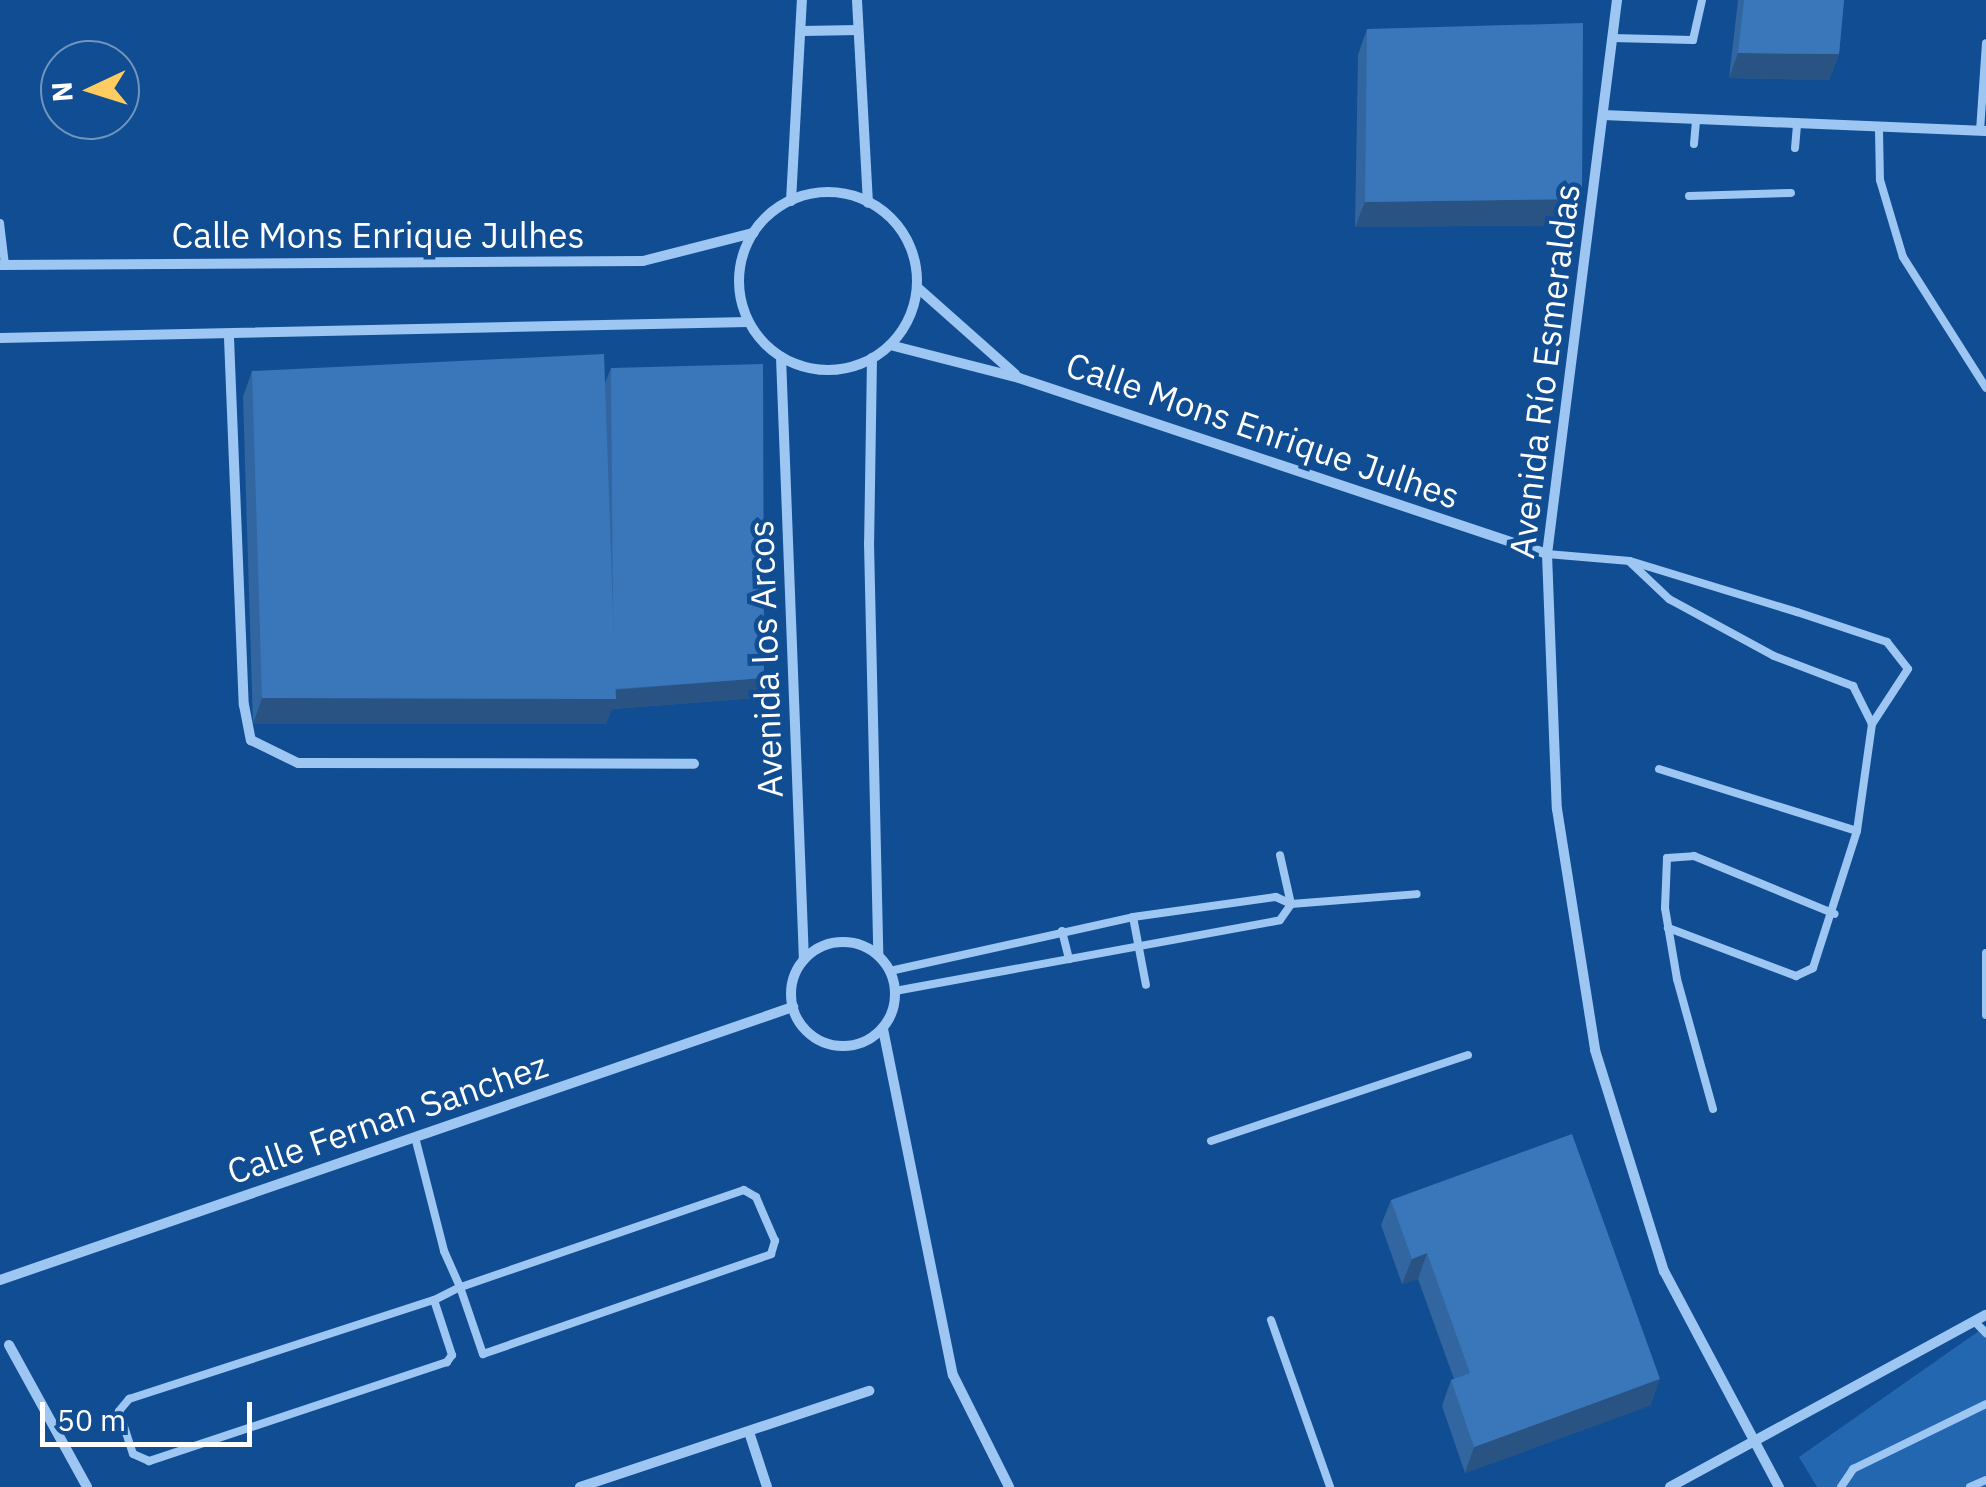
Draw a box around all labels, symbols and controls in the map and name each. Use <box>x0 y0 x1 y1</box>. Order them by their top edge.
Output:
north arrow <box>40 40 140 140</box>
text: N <box>42 81 81 103</box>
street label: Avenida Río Esmeraldas <box>1500 181 1588 561</box>
street label: Calle Mons Enrique Julhes <box>172 214 584 256</box>
street label: Calle Mons Enrique Julhes <box>1061 343 1465 517</box>
street label: Avenida los Arcos <box>739 520 791 798</box>
street label: Calle Fernan Sanchez <box>221 1043 553 1193</box>
scale bar <box>45 1382 258 1444</box>
text: 50 m <box>57 1400 126 1439</box>

